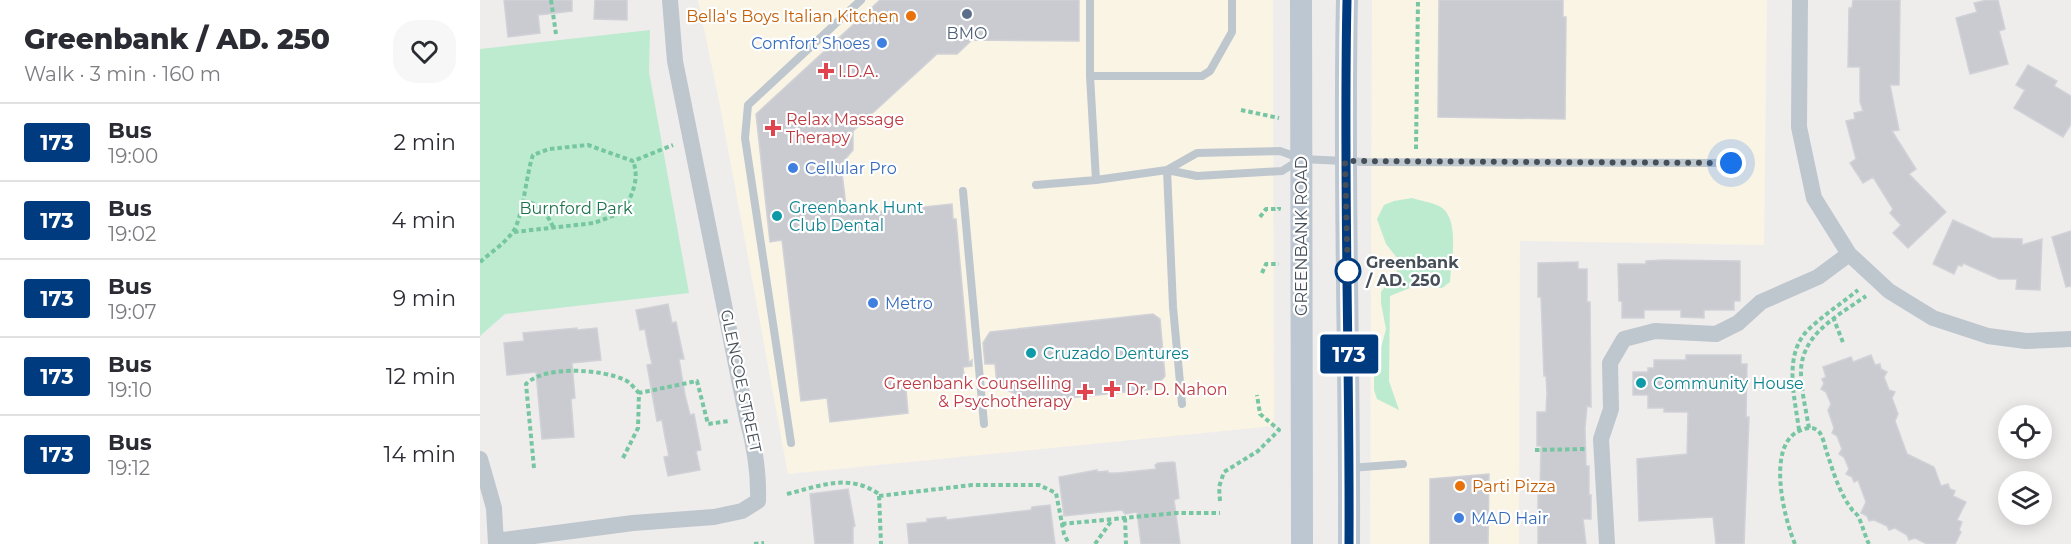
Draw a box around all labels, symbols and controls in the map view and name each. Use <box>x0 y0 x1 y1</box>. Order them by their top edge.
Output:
place label: Bella's Boys Italian Kitchen <box>686 7 899 26</box>
marker: BMO <box>960 7 974 21</box>
marker: Bella's Boys Italian Kitchen <box>904 9 918 23</box>
button: heart <box>393 20 456 83</box>
text: Greenbank / AD. 250 <box>24 22 330 56</box>
place label: BMO <box>947 24 987 43</box>
place label: Comfort Shoes <box>751 34 870 53</box>
marker: Comfort Shoes <box>875 36 889 50</box>
text: Walk · 3 min · 160 m <box>24 62 221 86</box>
place label: I.D.A. <box>838 62 878 81</box>
marker: I.D.A. <box>819 64 833 78</box>
place label: Relax Massage Therapy <box>786 110 904 147</box>
text: Bus <box>108 117 152 144</box>
marker: Relax Massage Therapy <box>764 119 782 137</box>
text: 2 min <box>394 129 456 156</box>
text: 173 <box>40 130 74 155</box>
text: 19:00 <box>108 144 158 168</box>
your location <box>1716 148 1746 178</box>
street label: GREENBANK ROAD <box>1292 156 1311 316</box>
place label: Cellular Pro <box>805 159 897 178</box>
marker: Cellular Pro <box>786 161 800 175</box>
text: Bus <box>108 195 152 222</box>
place label: Greenbank Hunt Club Dental <box>789 198 924 235</box>
park label: Burnford Park <box>519 199 633 218</box>
text: 4 min <box>392 207 456 234</box>
text: 173 <box>40 208 74 233</box>
marker: Greenbank Hunt Club Dental <box>770 209 784 223</box>
text: 19:02 <box>108 222 156 246</box>
place label: Greenbank / AD. 250 <box>1365 253 1459 290</box>
marker: Greenbank / AD. 250 <box>1335 258 1361 284</box>
text: Bus <box>108 273 152 300</box>
text: 9 min <box>393 285 456 312</box>
text: 173 <box>40 286 74 311</box>
place label: Metro <box>885 294 933 313</box>
marker: Metro <box>866 296 880 310</box>
text: 19:07 <box>108 300 157 324</box>
street label: GLENCOE STREET <box>717 308 766 455</box>
line badge: 173 <box>1314 334 1384 374</box>
text: 173 <box>1332 342 1366 367</box>
place label: Cruzado Dentures <box>1043 344 1189 363</box>
marker: Cruzado Dentures <box>1024 346 1038 360</box>
text: Bus <box>108 351 152 378</box>
text: 12 min <box>386 363 456 390</box>
text: 173 <box>40 364 74 389</box>
place label: Greenbank Counselling & Psychotherapy <box>884 374 1072 411</box>
place label: Community House <box>1653 374 1804 393</box>
marker: Community House <box>1634 376 1648 390</box>
text: 19:10 <box>108 378 152 402</box>
marker: Dr. D. Nahon <box>1103 380 1121 398</box>
place label: Dr. D. Nahon <box>1126 380 1228 399</box>
marker: Greenbank Counselling & Psychotherapy <box>1076 383 1094 401</box>
map controls <box>1998 405 2052 525</box>
button: locate <box>1998 405 2052 459</box>
text: Bus <box>108 429 152 456</box>
text: 14 min <box>384 441 456 468</box>
text: 173 <box>40 442 74 467</box>
text: 19:12 <box>108 456 150 480</box>
button: layers <box>1998 471 2052 525</box>
place label: Parti Pizza <box>1472 477 1556 496</box>
marker: Parti Pizza <box>1453 479 1467 493</box>
place label: MAD Hair <box>1471 509 1548 528</box>
marker: MAD Hair <box>1452 511 1466 525</box>

